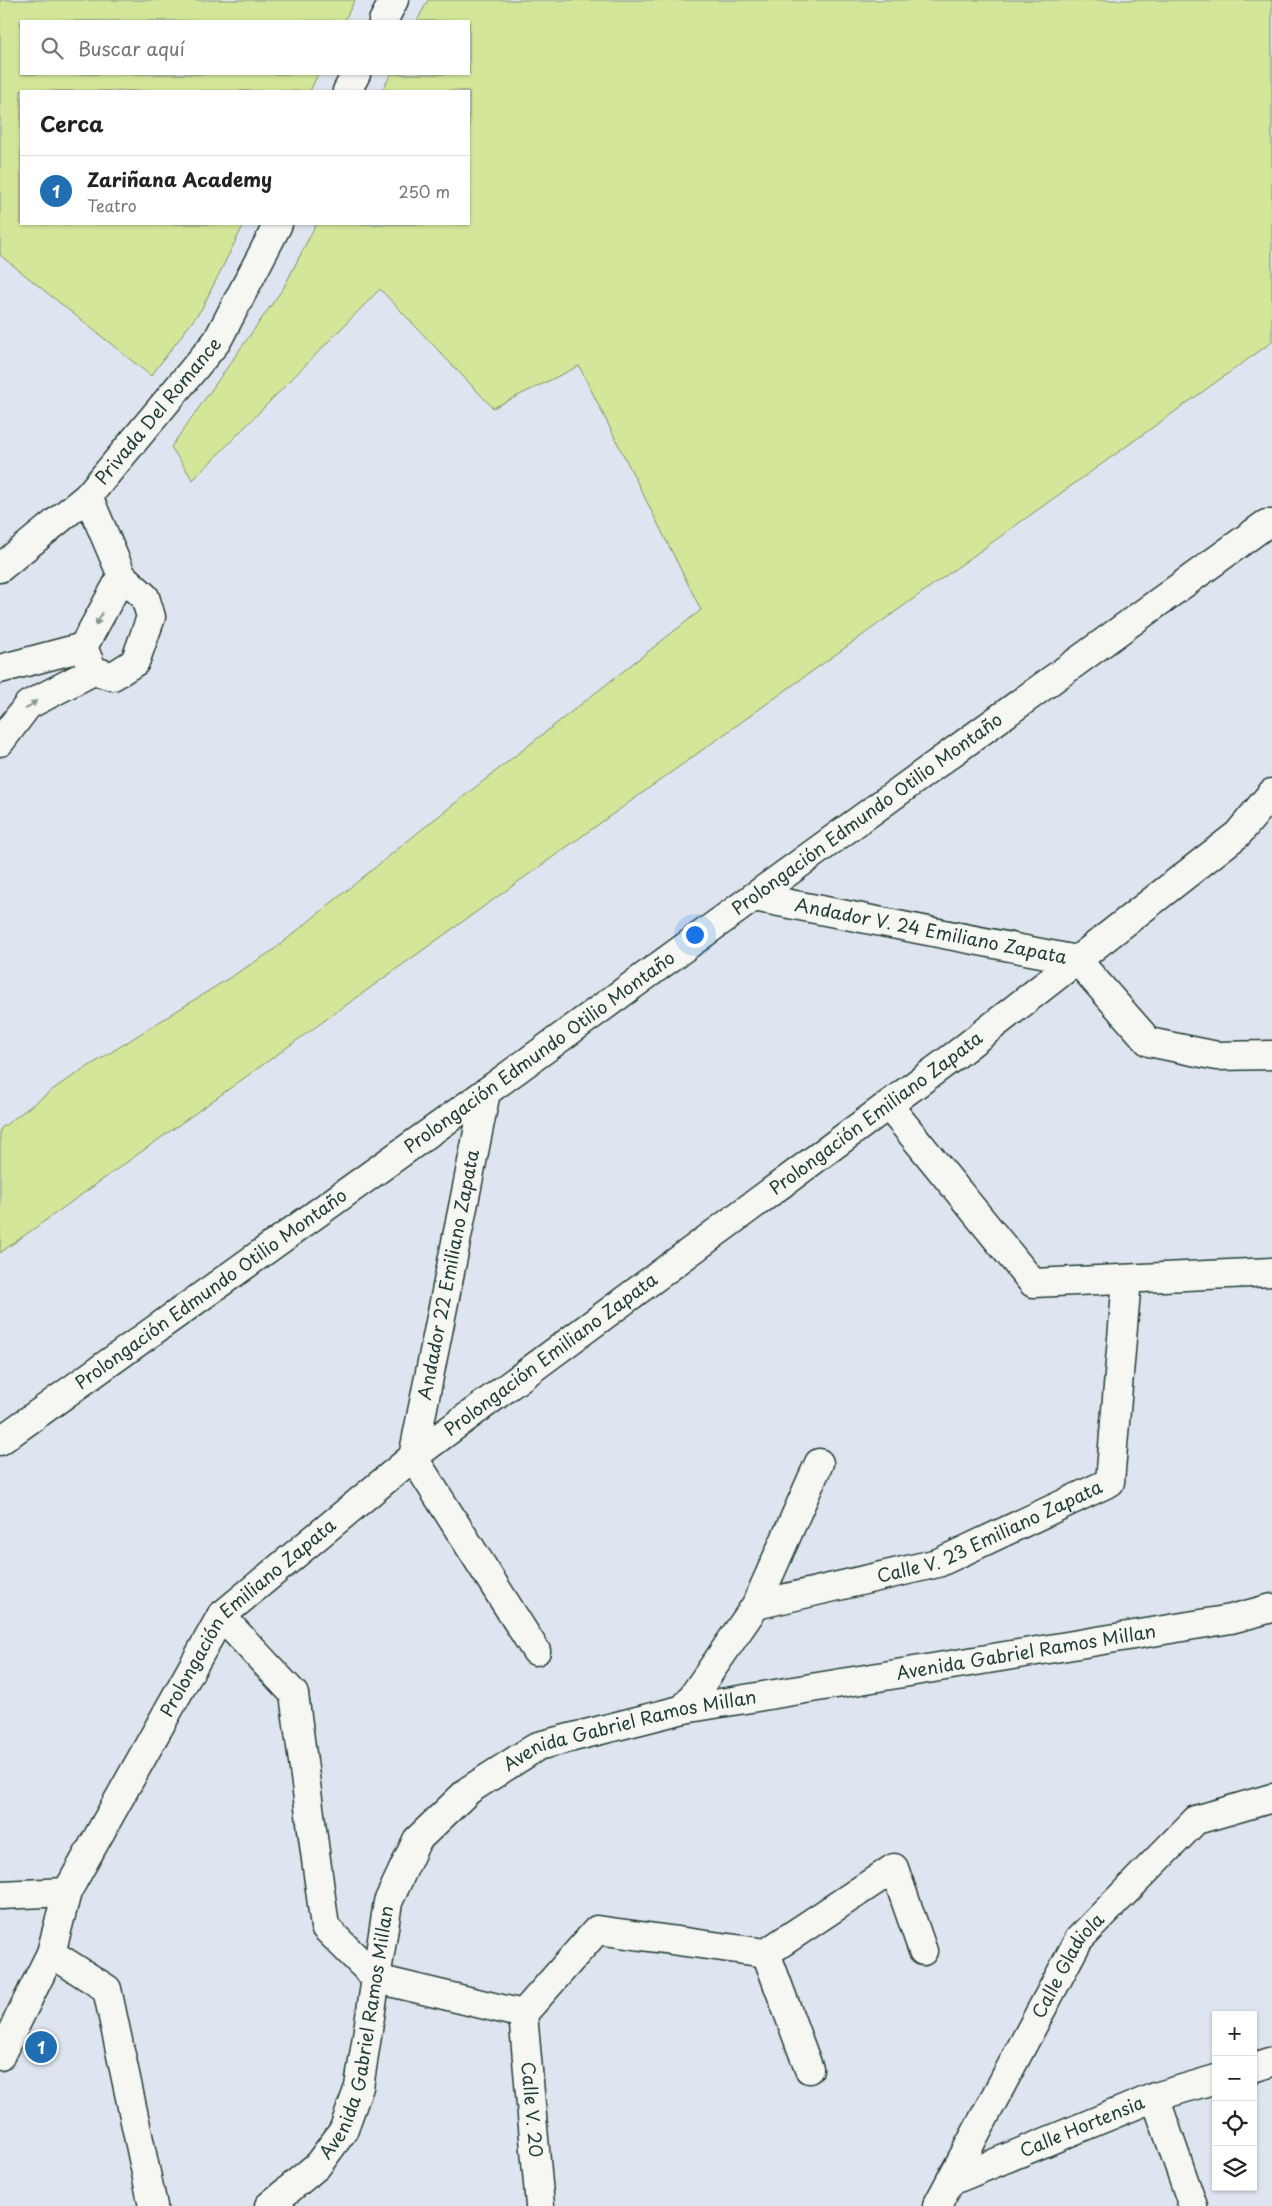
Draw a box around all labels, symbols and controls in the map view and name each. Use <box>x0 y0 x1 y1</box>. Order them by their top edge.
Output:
search box <box>20 20 470 75</box>
icon: search <box>38 34 66 62</box>
text: Buscar aquí <box>78 34 185 62</box>
text: Cerca <box>40 107 104 139</box>
text: Zariñana Academy <box>87 165 272 193</box>
text: 1 <box>52 179 60 203</box>
text: 250 m <box>399 179 450 203</box>
text: Teatro <box>87 193 137 217</box>
street label: Privada Del Romance <box>88 331 227 490</box>
one-way arrow <box>95 611 103 626</box>
one-way arrow <box>25 700 38 710</box>
street label: Prolongación Edmundo Otilio Montaño <box>725 705 1007 921</box>
street label: Andador V. 24 Emiliano Zapata <box>793 890 1070 970</box>
your location <box>682 922 708 948</box>
street label: Prolongación Edmundo Otilio Montaño <box>398 944 680 1159</box>
street label: Prolongación Emiliano Zapata <box>763 1024 988 1201</box>
street label: Andador 22 Emiliano Zapata <box>410 1147 485 1402</box>
street label: Prolongación Edmundo Otilio Montaño <box>69 1181 352 1395</box>
street label: Prolongación Emiliano Zapata <box>438 1265 663 1442</box>
street label: Calle V. 23 Emiliano Zapata <box>874 1472 1107 1589</box>
street label: Prolongación Emiliano Zapata <box>152 1511 341 1721</box>
street label: Avenida Gabriel Ramos Millan <box>894 1617 1158 1686</box>
street label: Avenida Gabriel Ramos Millan <box>497 1682 758 1777</box>
street label: Avenida Gabriel Ramos Millan <box>312 1903 399 2164</box>
street label: Calle Gladiola <box>1024 1905 1110 2023</box>
map controls <box>1212 2011 1257 2191</box>
button: + <box>1212 2011 1257 2056</box>
pin: 1 <box>25 2028 57 2066</box>
button: − <box>1212 2056 1257 2101</box>
street label: Calle V. 20 <box>515 2060 551 2159</box>
street label: Calle Hortensia <box>1015 2088 1148 2163</box>
button: locate <box>1212 2101 1257 2146</box>
button: layers <box>1212 2146 1257 2191</box>

